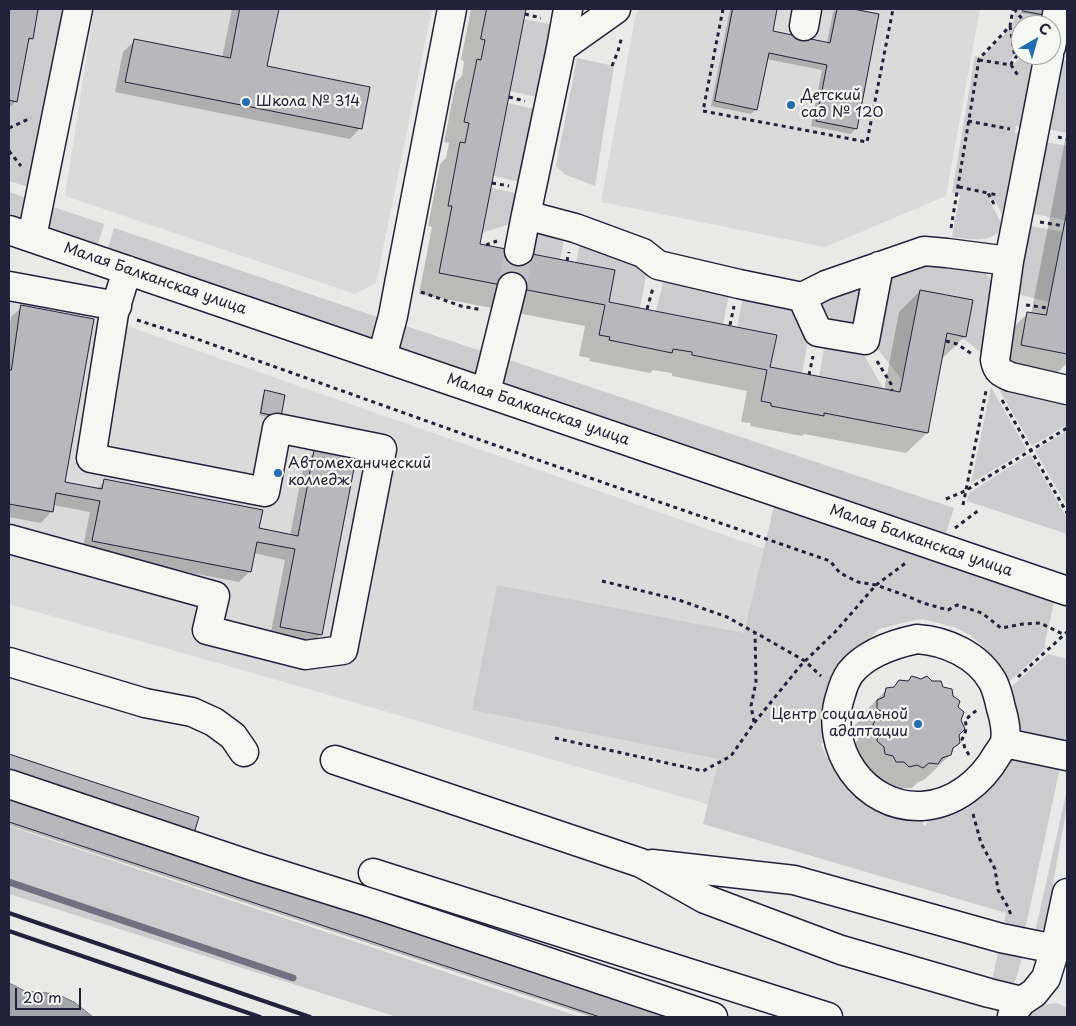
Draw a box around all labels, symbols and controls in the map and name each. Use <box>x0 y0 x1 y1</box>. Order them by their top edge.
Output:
north arrow <box>1011 15 1061 65</box>
text: С <box>1034 17 1056 40</box>
place label: Детский сад № 120 <box>801 87 883 122</box>
place label: Школа № 314 <box>256 93 360 111</box>
marker: Школа № 314 <box>240 96 252 108</box>
marker: Детский сад № 120 <box>785 99 797 111</box>
street label: Малая Балканская улица <box>61 239 249 319</box>
street label: Малая Балканская улица <box>444 370 632 450</box>
place label: Автомеханический колледж <box>288 455 431 490</box>
marker: Автомеханический колледж <box>272 467 284 479</box>
street label: Малая Балканская улица <box>827 501 1015 581</box>
place label: Центр социальной адаптации <box>771 706 908 741</box>
marker: Центр социальной адаптации <box>912 718 924 730</box>
scale bar <box>18 978 84 1010</box>
text: 20 m <box>23 985 62 1008</box>

